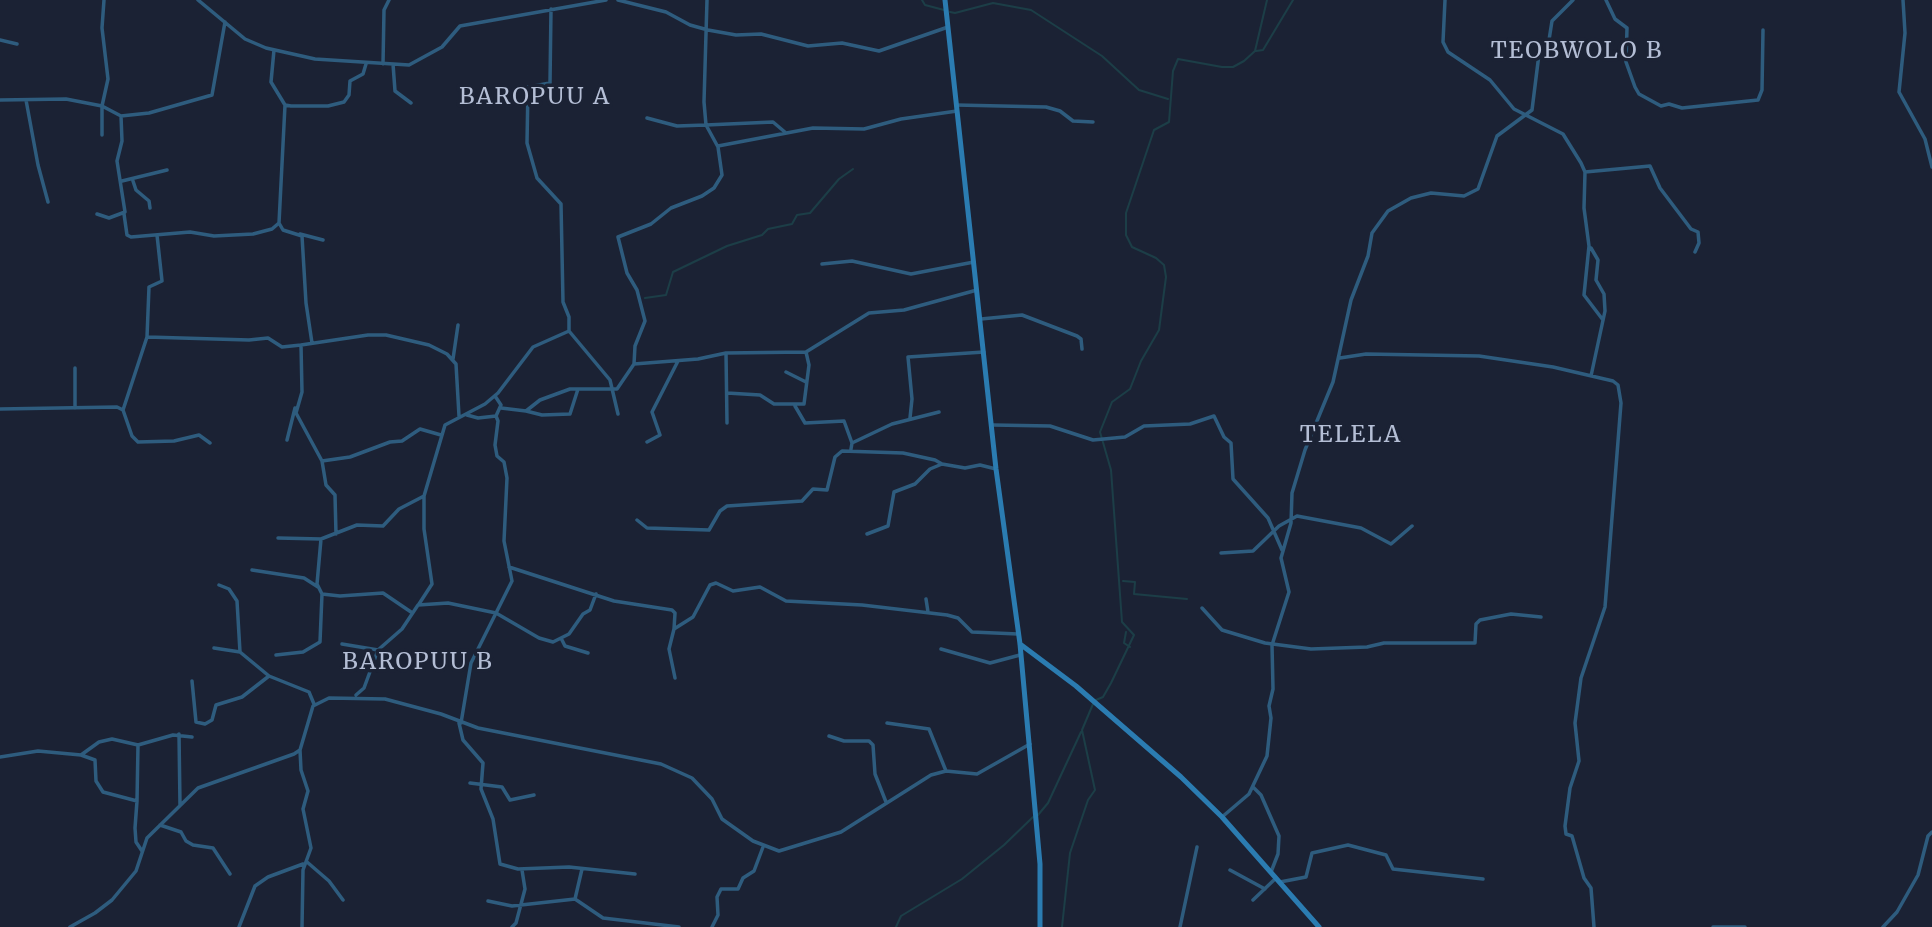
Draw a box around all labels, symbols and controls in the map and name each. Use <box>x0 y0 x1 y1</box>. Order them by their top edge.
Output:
district label: TEOBWOLO B <box>1492 37 1662 65</box>
district label: BAROPUU A <box>460 83 610 111</box>
district label: TELELA <box>1301 421 1401 449</box>
district label: BAROPUU B <box>343 648 493 676</box>

